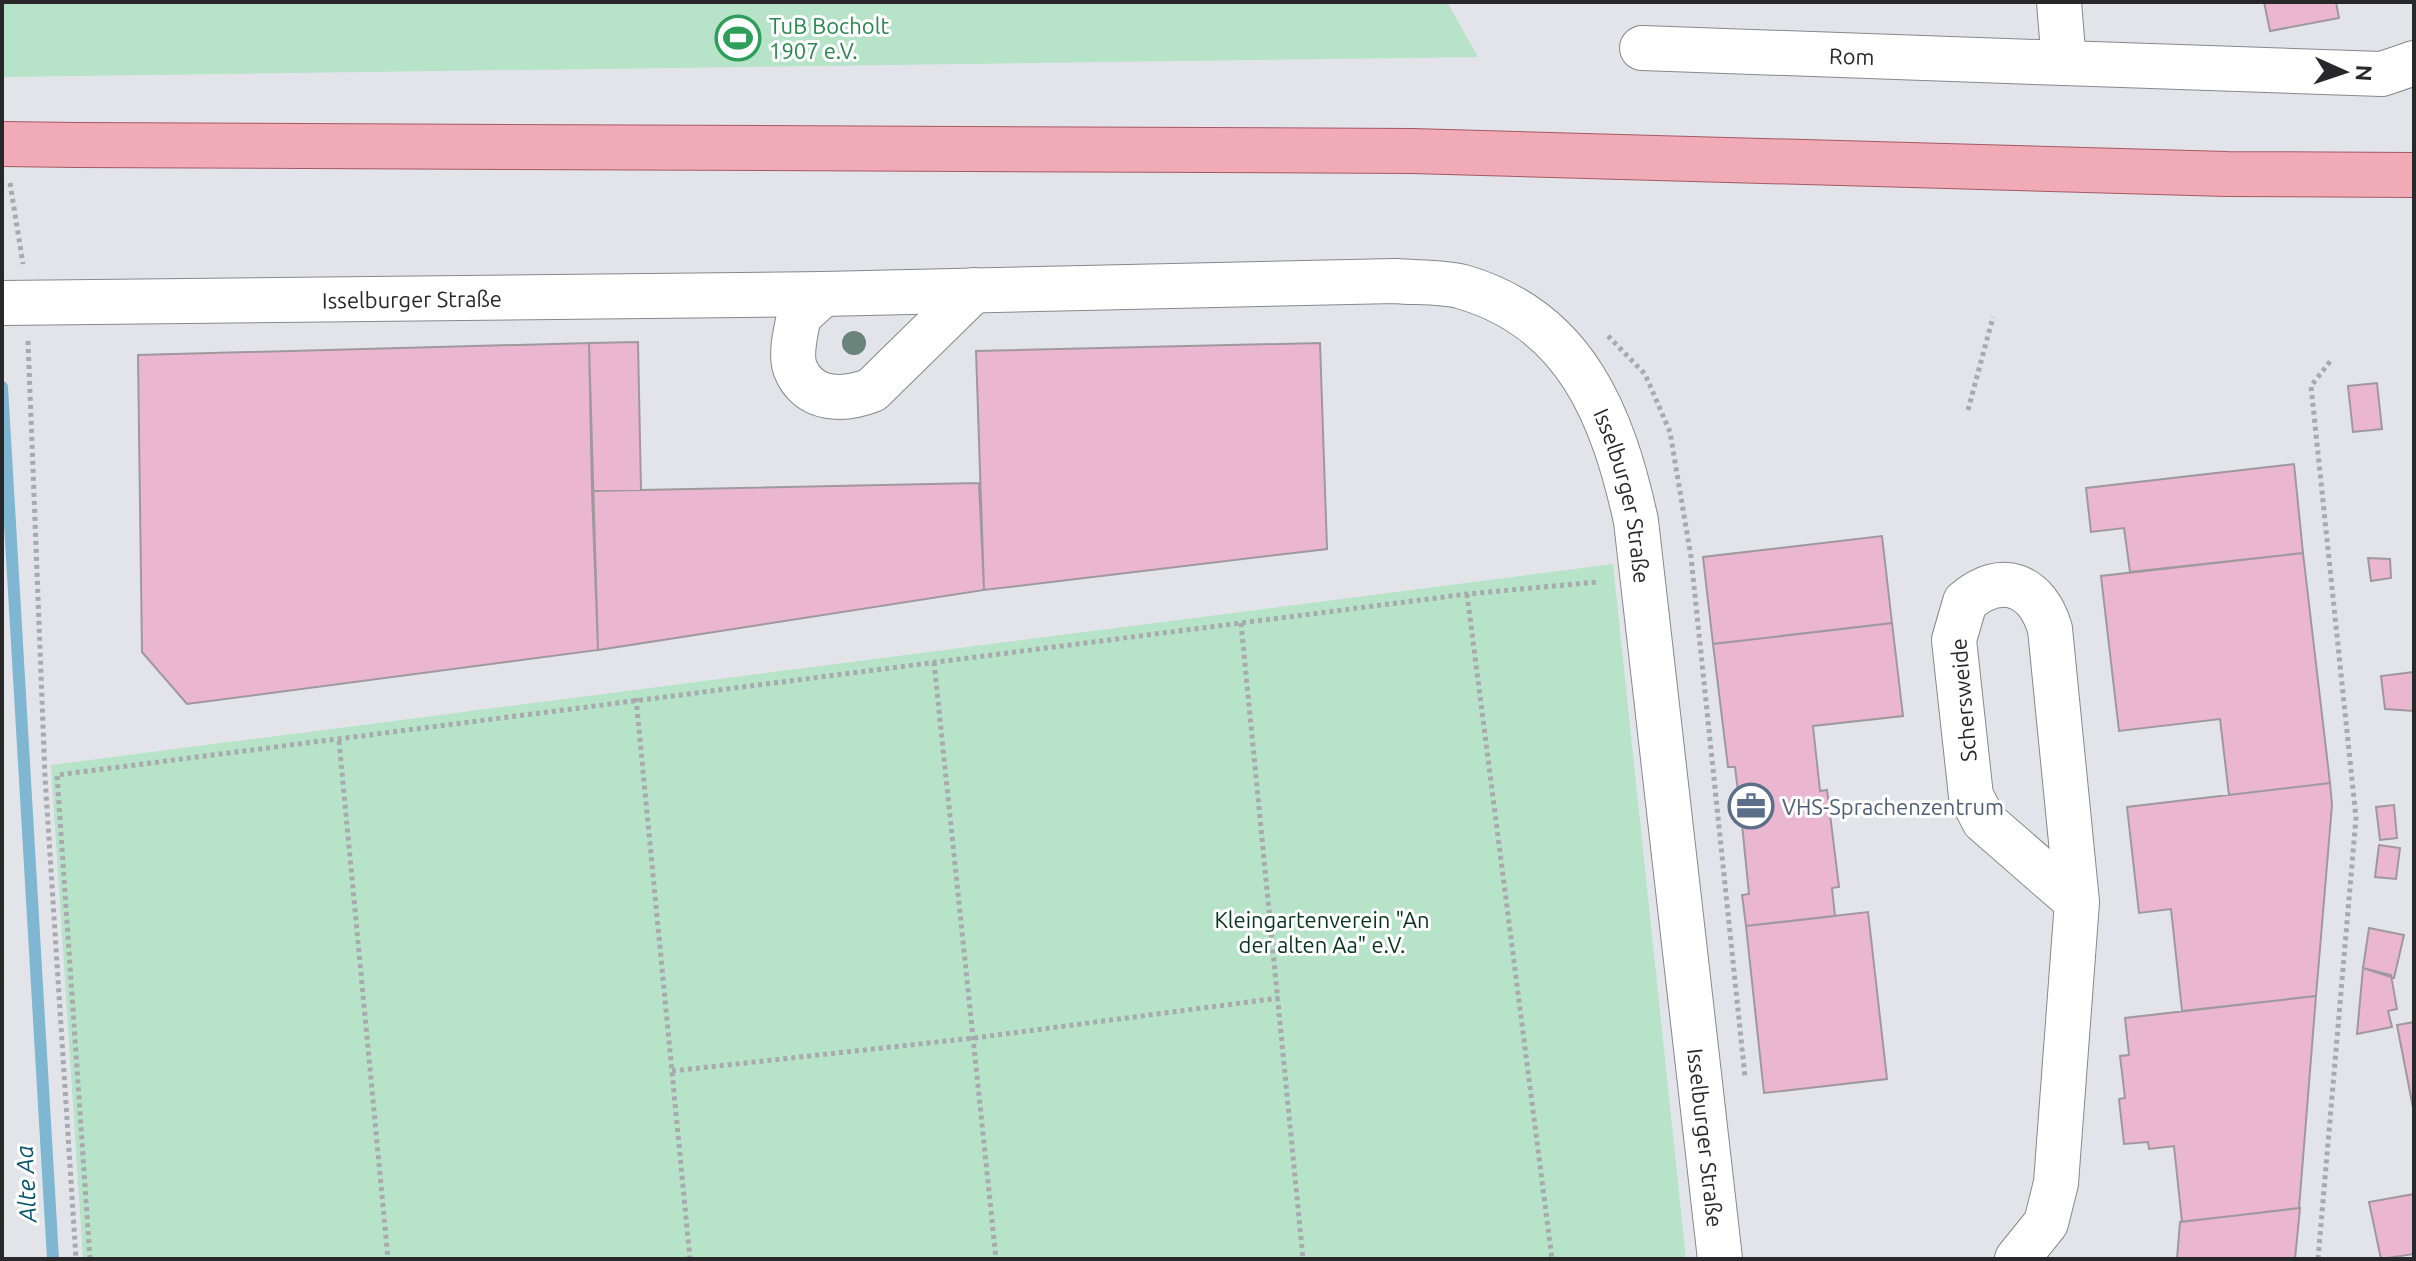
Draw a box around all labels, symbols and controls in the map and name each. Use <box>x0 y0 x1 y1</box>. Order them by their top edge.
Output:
place label: TuB Bocholt 1907 e.V. <box>769 13 889 63</box>
sports icon: TuB Bocholt 1907 e.V. <box>714 14 762 62</box>
north arrow <box>2304 32 2384 112</box>
street label: Rom <box>1829 42 1875 69</box>
text: N <box>2352 64 2377 82</box>
street label: Isselburger Straße <box>322 285 502 312</box>
street label: Isselburger Straße <box>1589 404 1655 585</box>
street label: Schersweide <box>1945 637 1981 763</box>
office icon: VHS-Sprachenzentrum <box>1727 782 1775 830</box>
place label: VHS-Sprachenzentrum <box>1782 794 2004 819</box>
park label: Kleingartenverein "An der alten Aa" e.V. <box>1214 907 1430 957</box>
street label: Isselburger Straße <box>1684 1047 1729 1228</box>
water label: Alte Aa <box>10 1145 42 1224</box>

